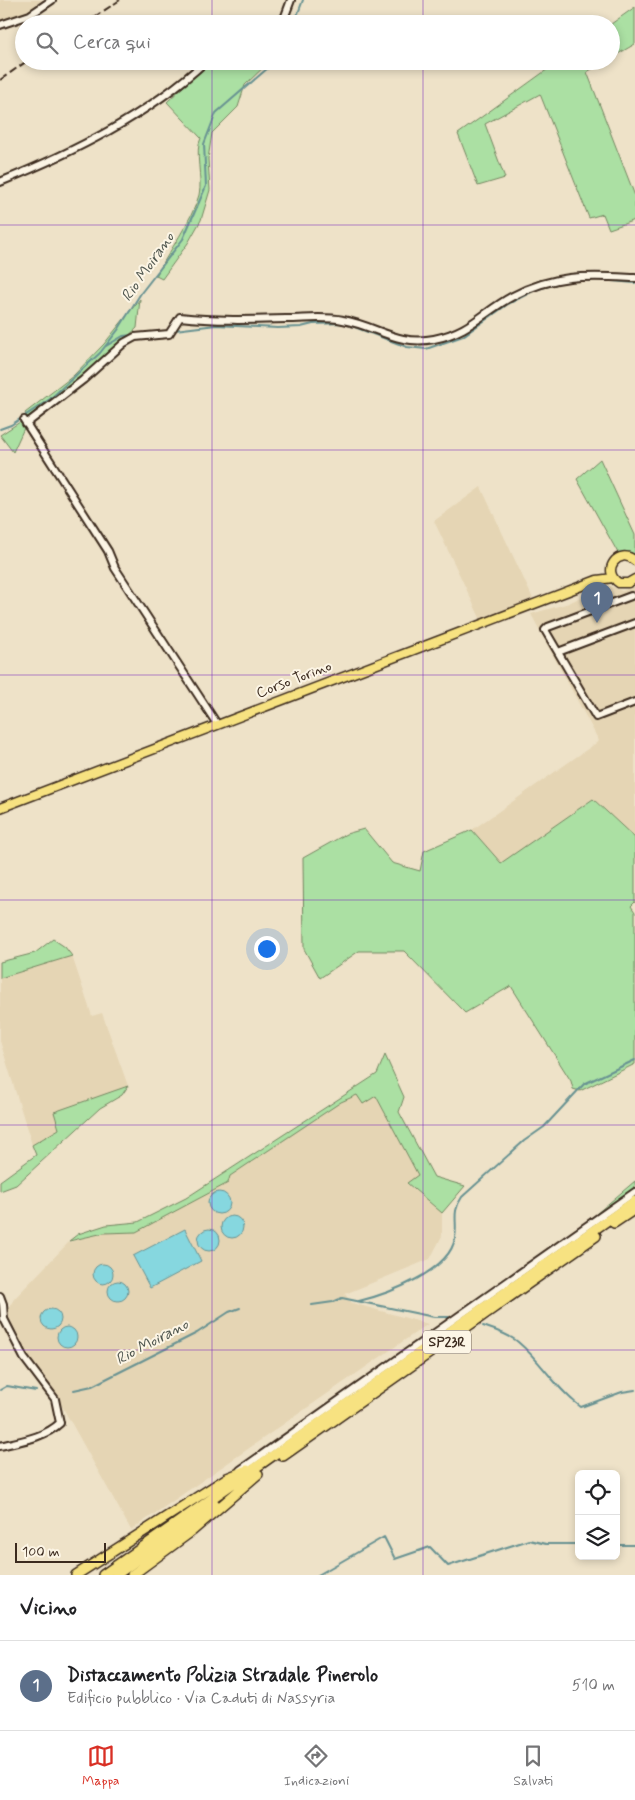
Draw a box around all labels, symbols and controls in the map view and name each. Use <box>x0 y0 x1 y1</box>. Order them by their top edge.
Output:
search box <box>15 15 620 70</box>
icon: search <box>33 29 61 57</box>
text: Cerca qui <box>73 30 151 55</box>
water label: Rio Moirano <box>117 228 180 306</box>
pin: 1 <box>581 582 613 623</box>
street label: Corso Torino <box>253 656 335 704</box>
your location <box>254 936 280 962</box>
water label: Rio Moirano <box>112 1314 193 1370</box>
road number: SP23R <box>423 1330 471 1354</box>
map controls <box>575 1470 620 1560</box>
button: locate <box>575 1470 620 1515</box>
button: layers <box>575 1515 620 1560</box>
scale bar <box>15 1540 106 1563</box>
text: 100 m <box>22 1543 60 1561</box>
text: Vicino <box>20 1594 77 1622</box>
text: Distaccamento Polizia Stradale Pinerolo <box>67 1663 378 1688</box>
text: 1 <box>32 1675 40 1696</box>
text: 510 m <box>572 1675 615 1696</box>
text: Edificio pubblico · Via Caduti di Nassyria <box>67 1688 335 1709</box>
tab: Mappa <box>82 1742 119 1790</box>
tab: Indicazioni <box>284 1742 349 1790</box>
tab: Salvati <box>513 1742 553 1790</box>

